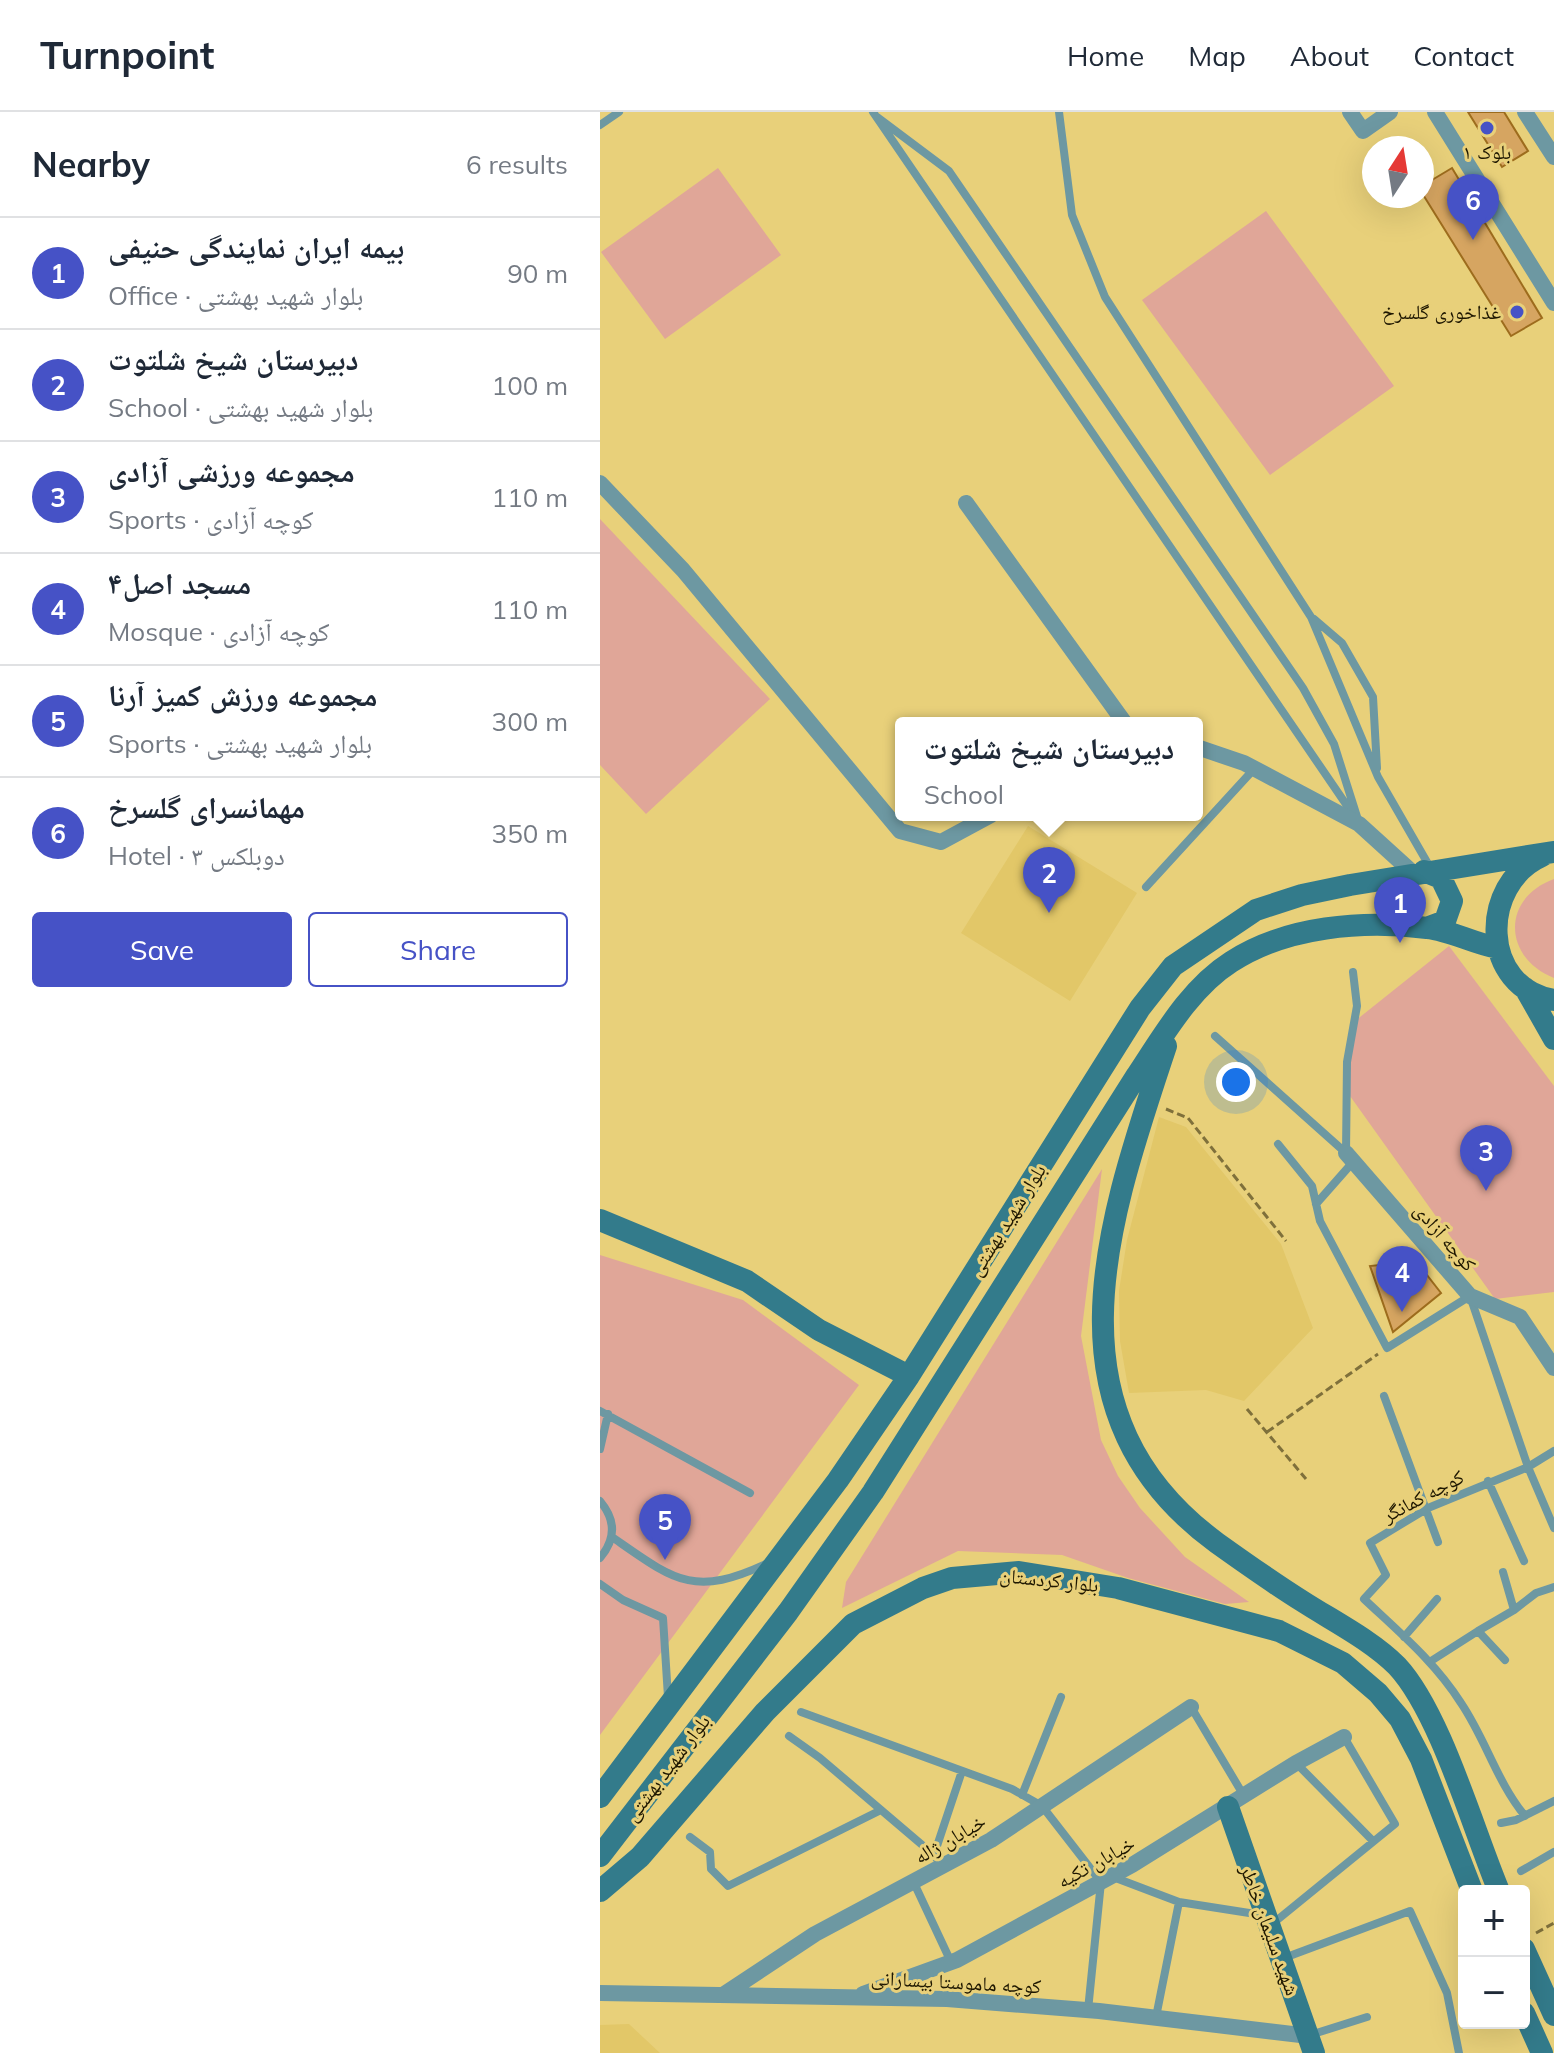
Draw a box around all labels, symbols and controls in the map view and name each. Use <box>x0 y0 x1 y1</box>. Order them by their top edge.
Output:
text: Turnpoint <box>40 31 214 79</box>
text: Home <box>1067 38 1144 73</box>
text: Map <box>1188 38 1246 73</box>
text: About <box>1290 38 1369 73</box>
text: Contact <box>1413 38 1514 73</box>
marker: بلوک ۱ <box>1478 119 1496 137</box>
north arrow <box>1362 136 1434 208</box>
place label: بلوک ۱ <box>1463 139 1511 164</box>
text: Nearby <box>32 143 150 186</box>
text: 6 results <box>466 148 568 181</box>
pin: 6 <box>1447 174 1499 240</box>
text: بیمه ایران نمایندگی حنیفی <box>108 228 404 266</box>
text: 1 <box>50 257 66 290</box>
text: 90 m <box>507 257 568 290</box>
text: Office · بلوار شهید بهشتی <box>108 279 363 312</box>
place label: غذاخوری گلسرخ <box>1382 299 1501 325</box>
marker: غذاخوری گلسرخ <box>1508 303 1526 321</box>
text: دبیرستان شیخ شلتوت <box>108 340 358 378</box>
text: 2 <box>50 369 66 402</box>
text: 100 m <box>492 369 568 402</box>
text: School · بلوار شهید بهشتی <box>108 391 373 424</box>
text: مجموعه ورزشی آزادی <box>108 452 355 490</box>
text: 3 <box>50 481 66 514</box>
text: 110 m <box>492 481 568 514</box>
text: Sports · کوچه آزادی <box>108 503 314 536</box>
text: مسجد اصل۴ <box>108 564 251 602</box>
text: 4 <box>50 593 66 626</box>
text: 110 m <box>492 593 568 626</box>
text: Mosque · کوچه آزادی <box>108 615 330 648</box>
text: مجموعه ورزش کمیز آرنا <box>108 676 378 714</box>
text: 5 <box>50 705 66 738</box>
text: 300 m <box>492 705 568 738</box>
popup <box>895 717 1203 821</box>
text: Sports · بلوار شهید بهشتی <box>108 727 372 760</box>
text: دبیرستان شیخ شلتوت <box>924 729 1174 767</box>
text: School <box>924 778 1004 811</box>
text: مهمانسرای گلسرخ <box>108 788 305 826</box>
text: 6 <box>50 817 66 850</box>
text: 350 m <box>492 817 568 850</box>
text: Hotel · دوبلکس ۳ <box>108 839 285 872</box>
pin: 2 <box>1023 847 1075 913</box>
pin: 1 <box>1374 877 1426 943</box>
button: Save <box>32 912 292 987</box>
button: Share <box>308 912 568 987</box>
your location <box>1216 1062 1256 1102</box>
pin: 3 <box>1460 1125 1512 1191</box>
street label: بلوار شهید بهشتی <box>962 1159 1051 1280</box>
street label: کوچه آزادی <box>1409 1197 1482 1276</box>
pin: 4 <box>1376 1246 1428 1312</box>
street label: کوچه کمانگر <box>1377 1464 1468 1528</box>
pin: 5 <box>639 1494 691 1560</box>
street label: بلوار کردستان <box>998 1562 1100 1597</box>
street label: بلوار شهید بهشتی <box>618 1709 715 1826</box>
street label: خیابان ژاله <box>910 1808 990 1869</box>
street label: خیابان تکیه <box>1053 1830 1139 1893</box>
street label: شهید سلیمان خاطر <box>1235 1860 1306 1999</box>
map controls <box>1458 1885 1530 2029</box>
button: + <box>1458 1885 1530 1957</box>
button: − <box>1458 1957 1530 2029</box>
street label: کوچه ماموستا بیسارانی <box>870 1965 1042 1998</box>

